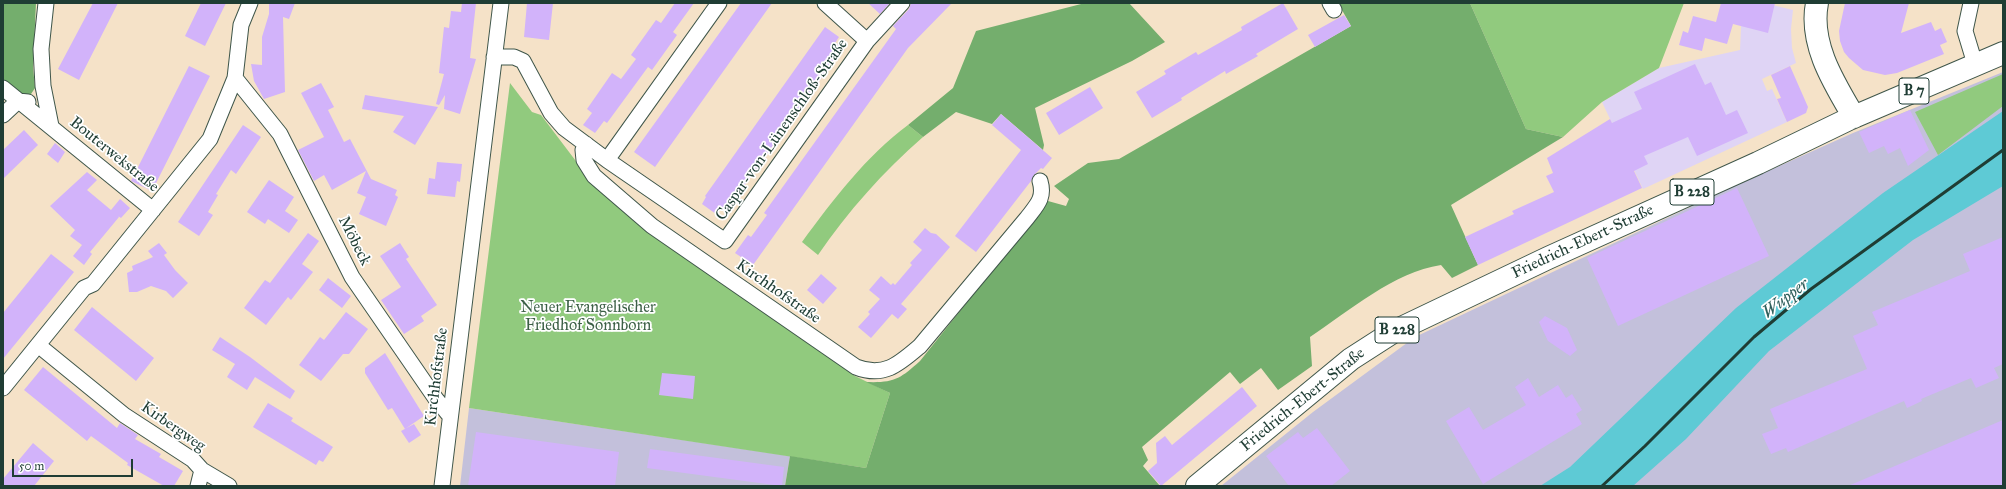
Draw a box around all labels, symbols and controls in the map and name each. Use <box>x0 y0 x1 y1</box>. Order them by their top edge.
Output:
street label: Caspar-von-Lünenschloß-Straße <box>712 35 852 225</box>
road number: B 7 <box>1899 78 1929 104</box>
street label: Bouterwekstraße <box>65 113 163 197</box>
road number: B 228 <box>1670 179 1714 205</box>
street label: Friedrich-Ebert-Straße <box>1509 201 1657 283</box>
street label: Möbeck <box>333 213 375 269</box>
street label: Kirchhofstraße <box>732 256 824 328</box>
water label: Wupper <box>1759 275 1813 323</box>
park label: Neuer Evangelischer Friedhof Sonnborn <box>520 298 656 336</box>
road number: B 228 <box>1375 317 1419 343</box>
street label: Kirchhofstraße <box>421 327 453 427</box>
street label: Friedrich-Ebert-Straße <box>1237 344 1369 456</box>
street label: Kirbergweg <box>137 398 209 456</box>
scale bar <box>14 451 135 477</box>
text: 50 m <box>19 459 44 473</box>

